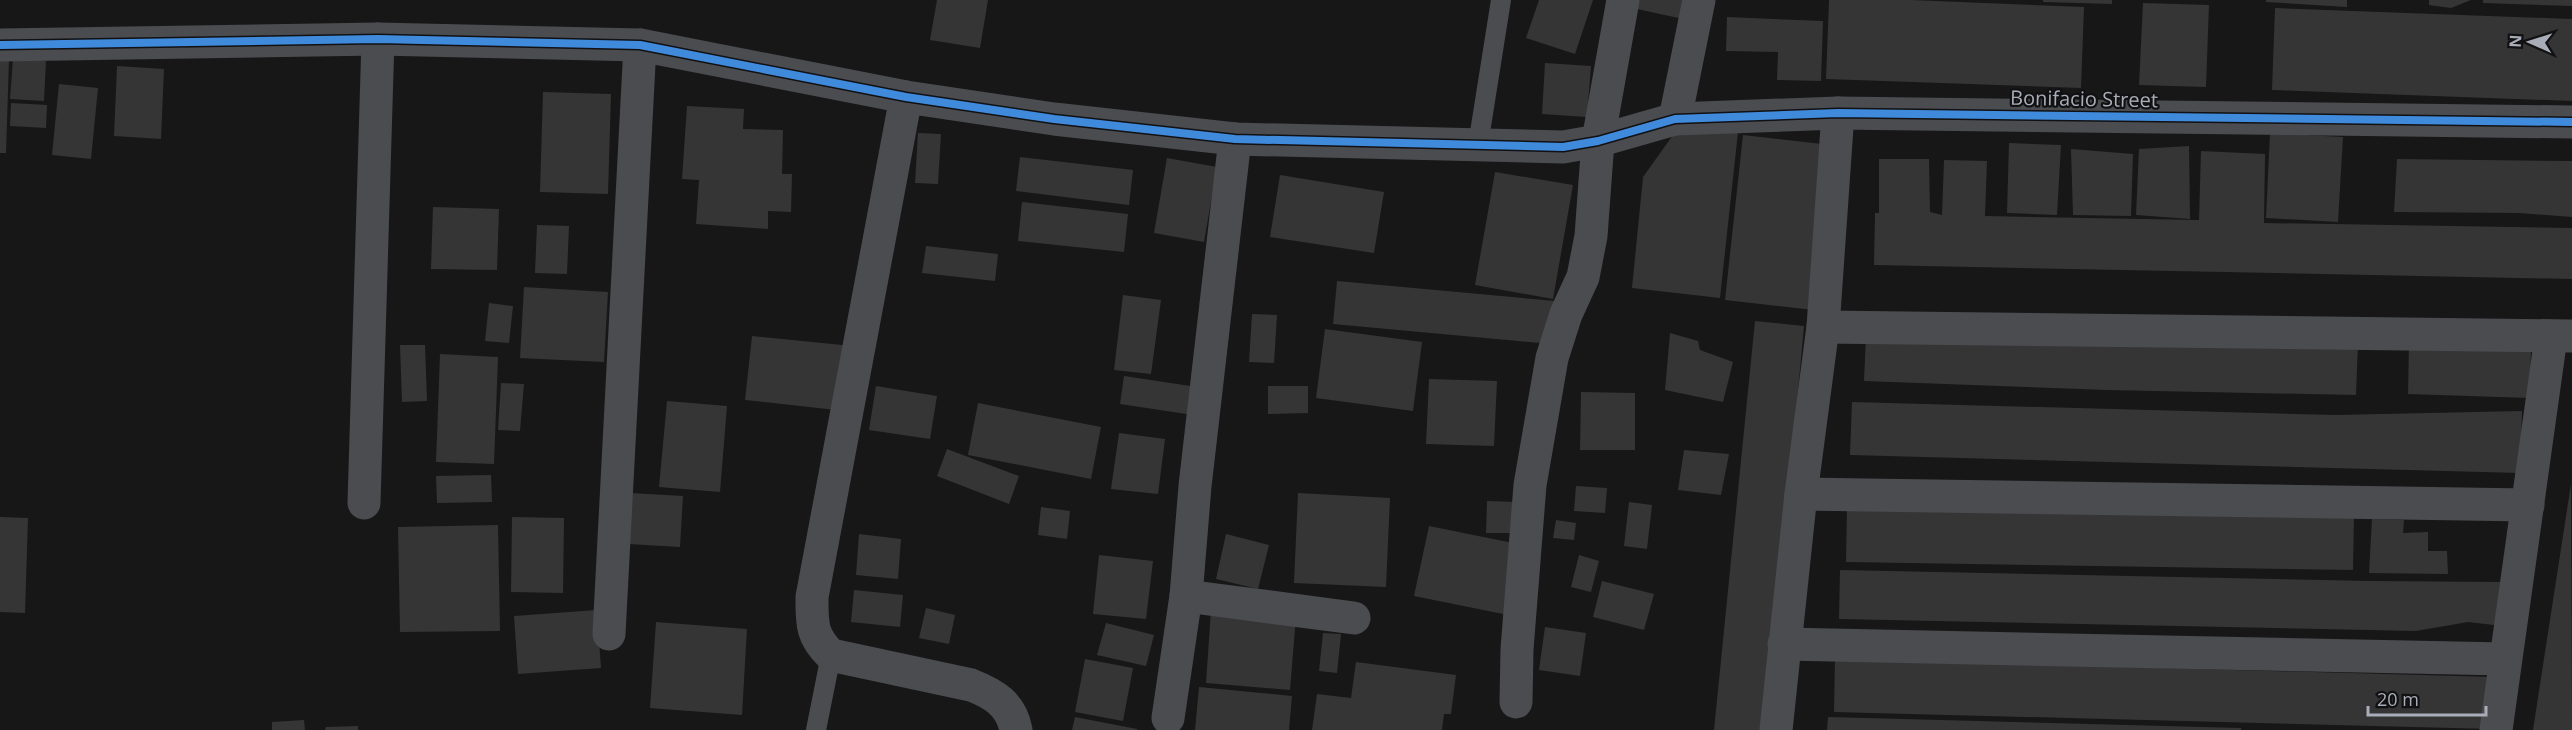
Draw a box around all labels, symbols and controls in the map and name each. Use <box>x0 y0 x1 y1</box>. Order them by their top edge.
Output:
north arrow <box>2500 12 2560 72</box>
text: N <box>2504 34 2526 48</box>
street label: Bonifacio Street <box>2010 84 2158 113</box>
scale bar <box>2368 679 2486 717</box>
text: 20 m <box>2377 687 2419 711</box>

